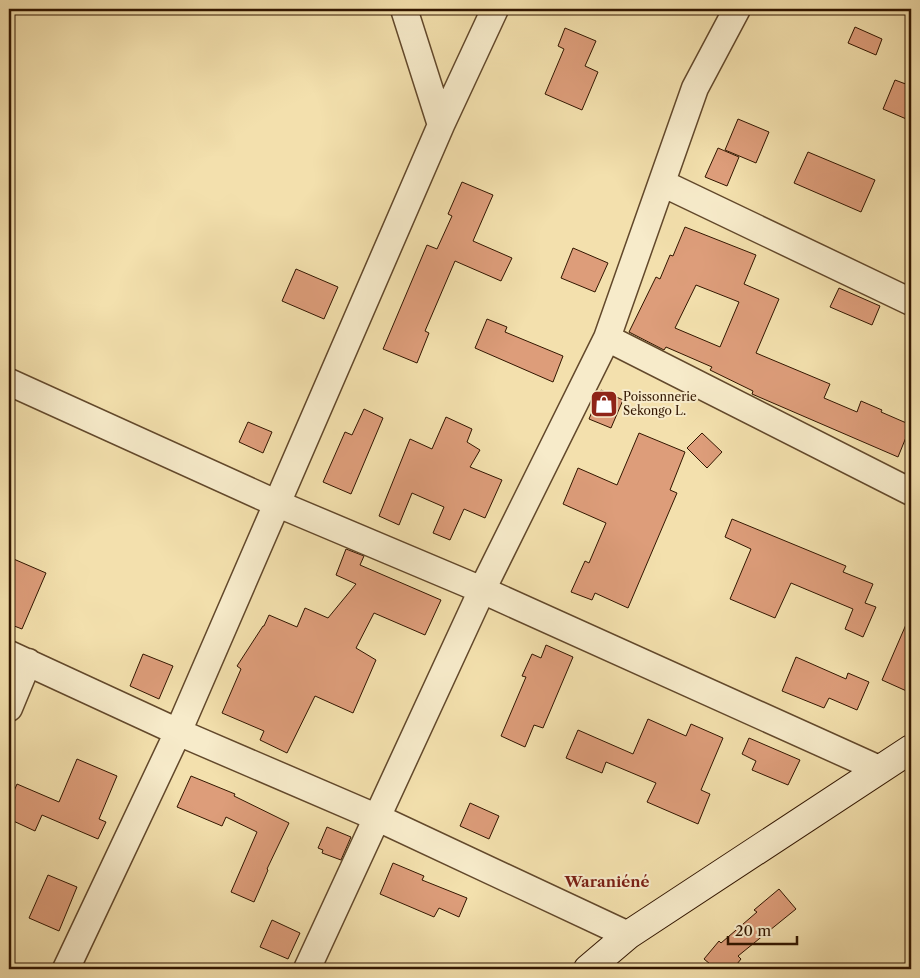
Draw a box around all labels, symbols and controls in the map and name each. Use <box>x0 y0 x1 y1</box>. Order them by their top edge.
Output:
shop icon: Poissonnerie Sekongo L. <box>589 389 619 419</box>
place label: Poissonnerie Sekongo L. <box>623 389 697 418</box>
district label: Waraniéné <box>563 872 650 891</box>
scale bar <box>728 913 796 945</box>
text: 20 m <box>735 921 771 940</box>

